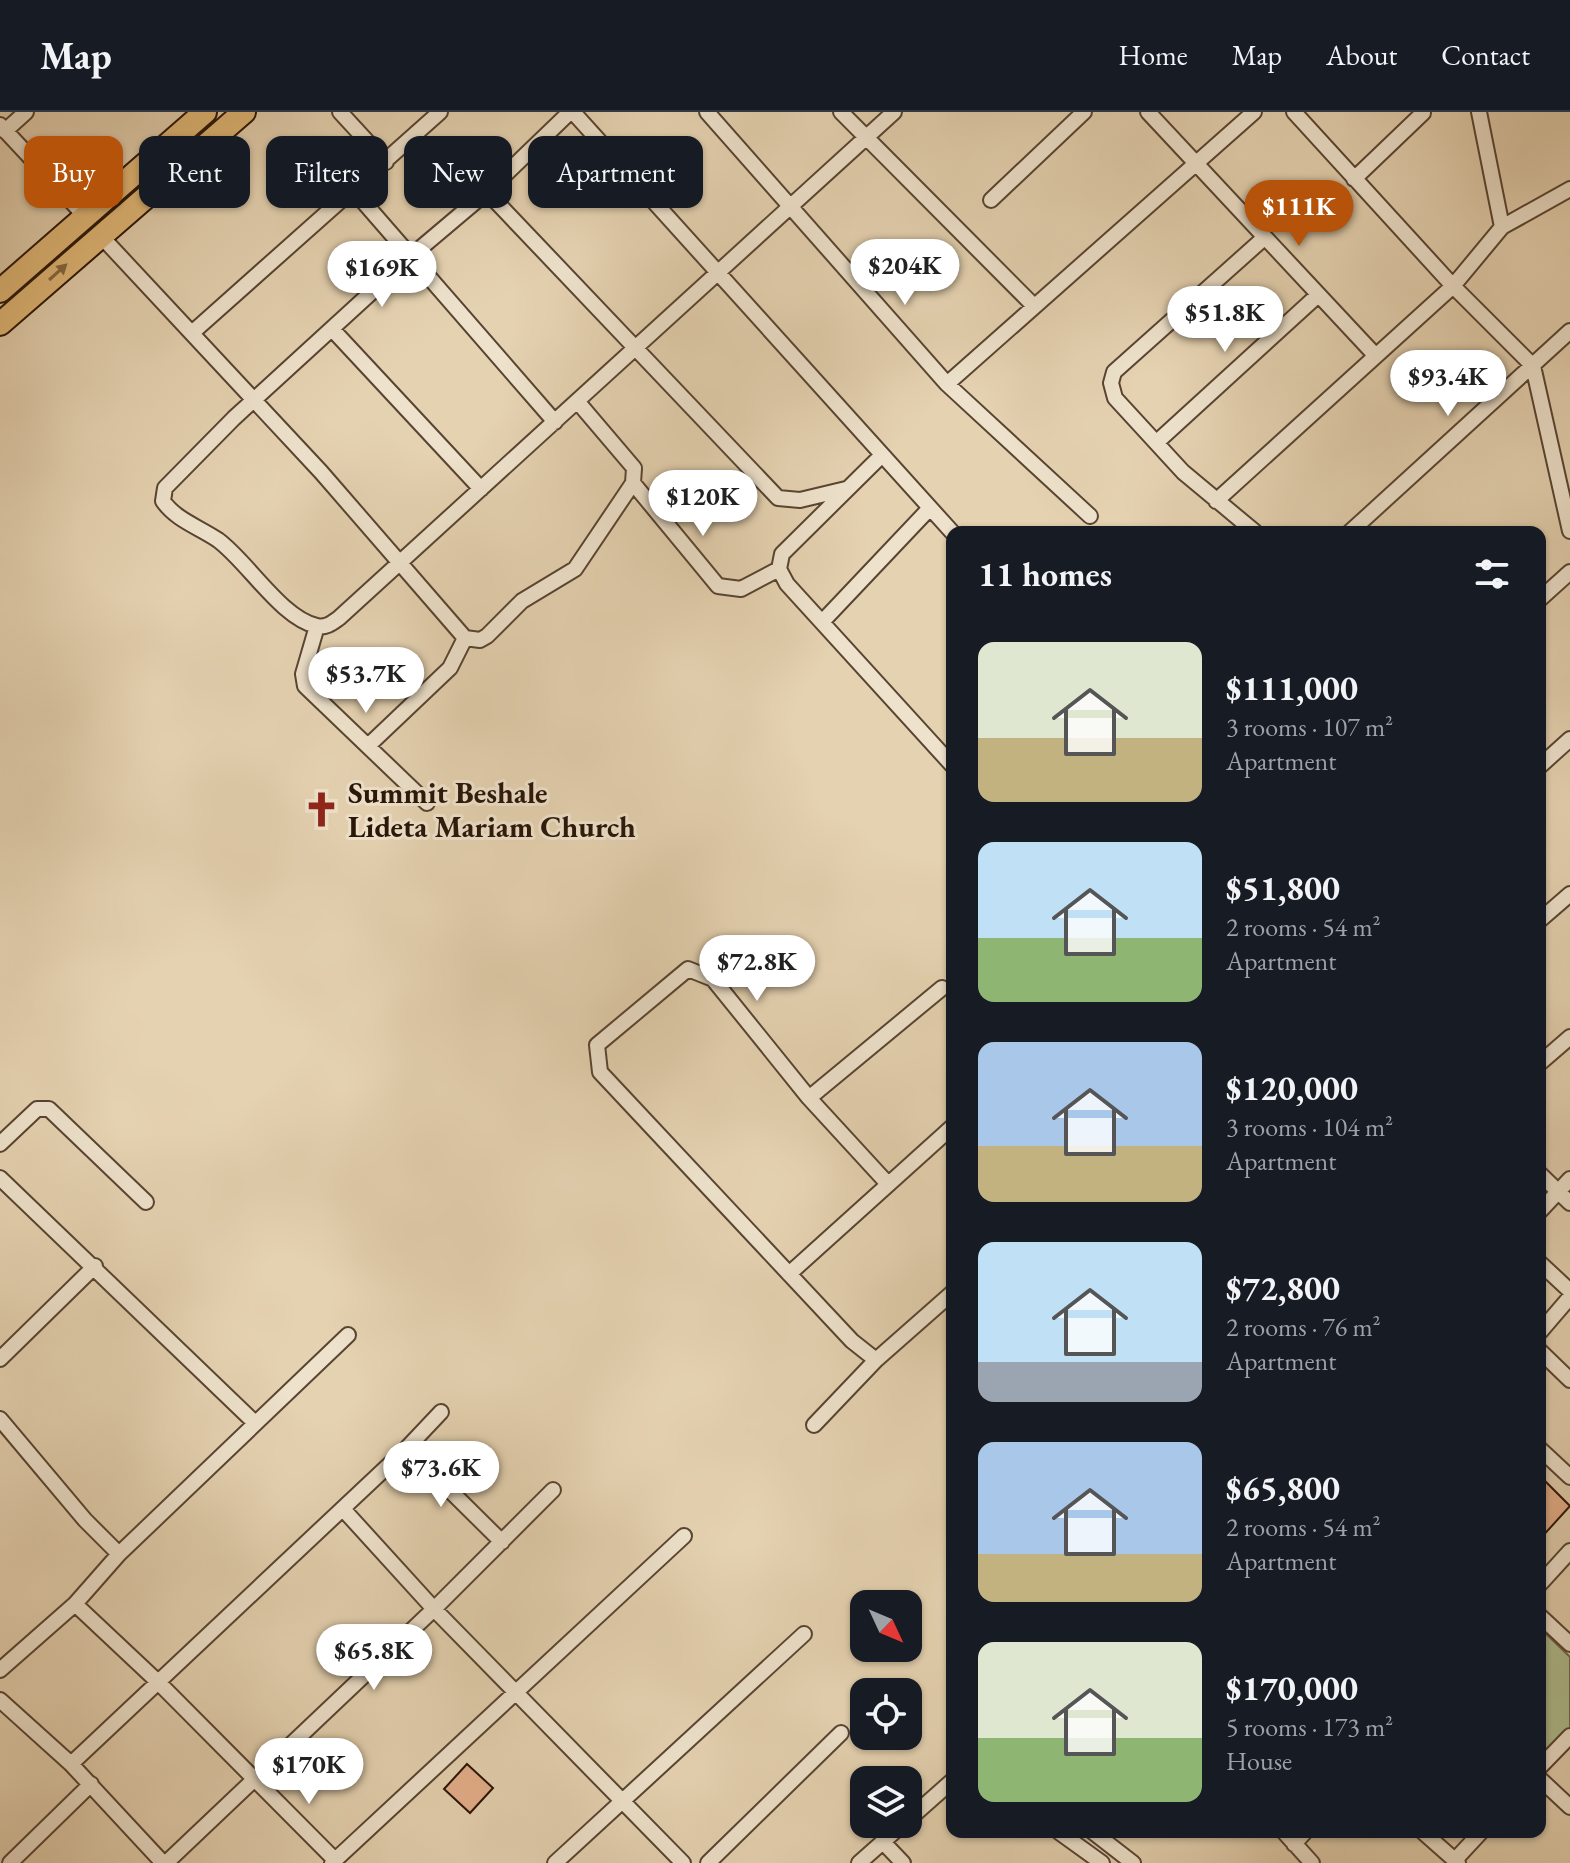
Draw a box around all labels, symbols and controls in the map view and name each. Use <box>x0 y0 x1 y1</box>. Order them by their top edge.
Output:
text: Map <box>40 31 112 80</box>
text: Home <box>1118 37 1188 73</box>
text: Map <box>1232 37 1282 73</box>
text: About <box>1326 37 1397 73</box>
text: Contact <box>1441 37 1530 73</box>
chip: Buy <box>24 136 123 208</box>
chip: Rent <box>139 136 250 208</box>
chip: Filters <box>266 136 388 208</box>
chip: New <box>404 136 512 208</box>
chip: Apartment <box>528 136 703 208</box>
pin: $111K <box>1243 180 1355 248</box>
text: $111K <box>1262 189 1336 223</box>
pin: $204K <box>849 239 961 307</box>
pin: $169K <box>326 241 438 309</box>
text: $204K <box>868 248 942 282</box>
text: $169K <box>345 250 419 284</box>
one-way arrow <box>48 264 67 282</box>
pin: $51.8K <box>1160 286 1290 354</box>
text: $51.8K <box>1185 295 1265 329</box>
pin: $93.4K <box>1383 350 1513 418</box>
text: $93.4K <box>1408 359 1488 393</box>
pin: $120K <box>647 470 759 538</box>
text: $120K <box>666 479 740 513</box>
text: 11 homes <box>978 552 1112 596</box>
icon: filters <box>1470 552 1514 596</box>
pin: $53.7K <box>301 647 431 715</box>
text: $53.7K <box>326 656 406 690</box>
text: $111,000 <box>1226 666 1358 710</box>
icon: home <box>1042 674 1138 770</box>
text: 3 rooms · 107 m² <box>1226 710 1393 744</box>
text: Apartment <box>1226 744 1336 778</box>
place label: Summit Beshale Lideta Mariam Church <box>348 773 636 846</box>
church icon: Summit Beshale Lideta Mariam Church <box>303 790 341 828</box>
text: $51,800 <box>1226 866 1340 910</box>
icon: home <box>1042 874 1138 970</box>
text: 2 rooms · 54 m² <box>1226 910 1381 944</box>
pin: $72.8K <box>692 935 822 1003</box>
text: $72.8K <box>717 944 797 978</box>
text: Apartment <box>1226 944 1336 978</box>
text: $120,000 <box>1226 1066 1358 1110</box>
icon: home <box>1042 1074 1138 1170</box>
text: 3 rooms · 104 m² <box>1226 1110 1393 1144</box>
text: Apartment <box>1226 1144 1336 1178</box>
text: $72,800 <box>1226 1266 1340 1310</box>
icon: home <box>1042 1274 1138 1370</box>
text: 2 rooms · 76 m² <box>1226 1310 1381 1344</box>
text: Apartment <box>1226 1344 1336 1378</box>
pin: $73.6K <box>376 1441 506 1509</box>
text: $73.6K <box>401 1450 481 1484</box>
text: $65,800 <box>1226 1466 1340 1510</box>
icon: home <box>1042 1474 1138 1570</box>
text: 2 rooms · 54 m² <box>1226 1510 1381 1544</box>
text: Apartment <box>1226 1544 1336 1578</box>
north arrow <box>850 1590 922 1662</box>
map controls <box>850 1590 922 1838</box>
pin: $65.8K <box>309 1624 439 1692</box>
text: $65.8K <box>334 1633 414 1667</box>
text: $170,000 <box>1226 1666 1358 1710</box>
icon: home <box>1042 1674 1138 1770</box>
button: locate <box>850 1678 922 1750</box>
text: 5 rooms · 173 m² <box>1226 1710 1393 1744</box>
pin: $170K <box>253 1738 365 1806</box>
text: House <box>1226 1744 1292 1778</box>
text: $170K <box>272 1747 346 1781</box>
button: layers <box>850 1766 922 1838</box>

